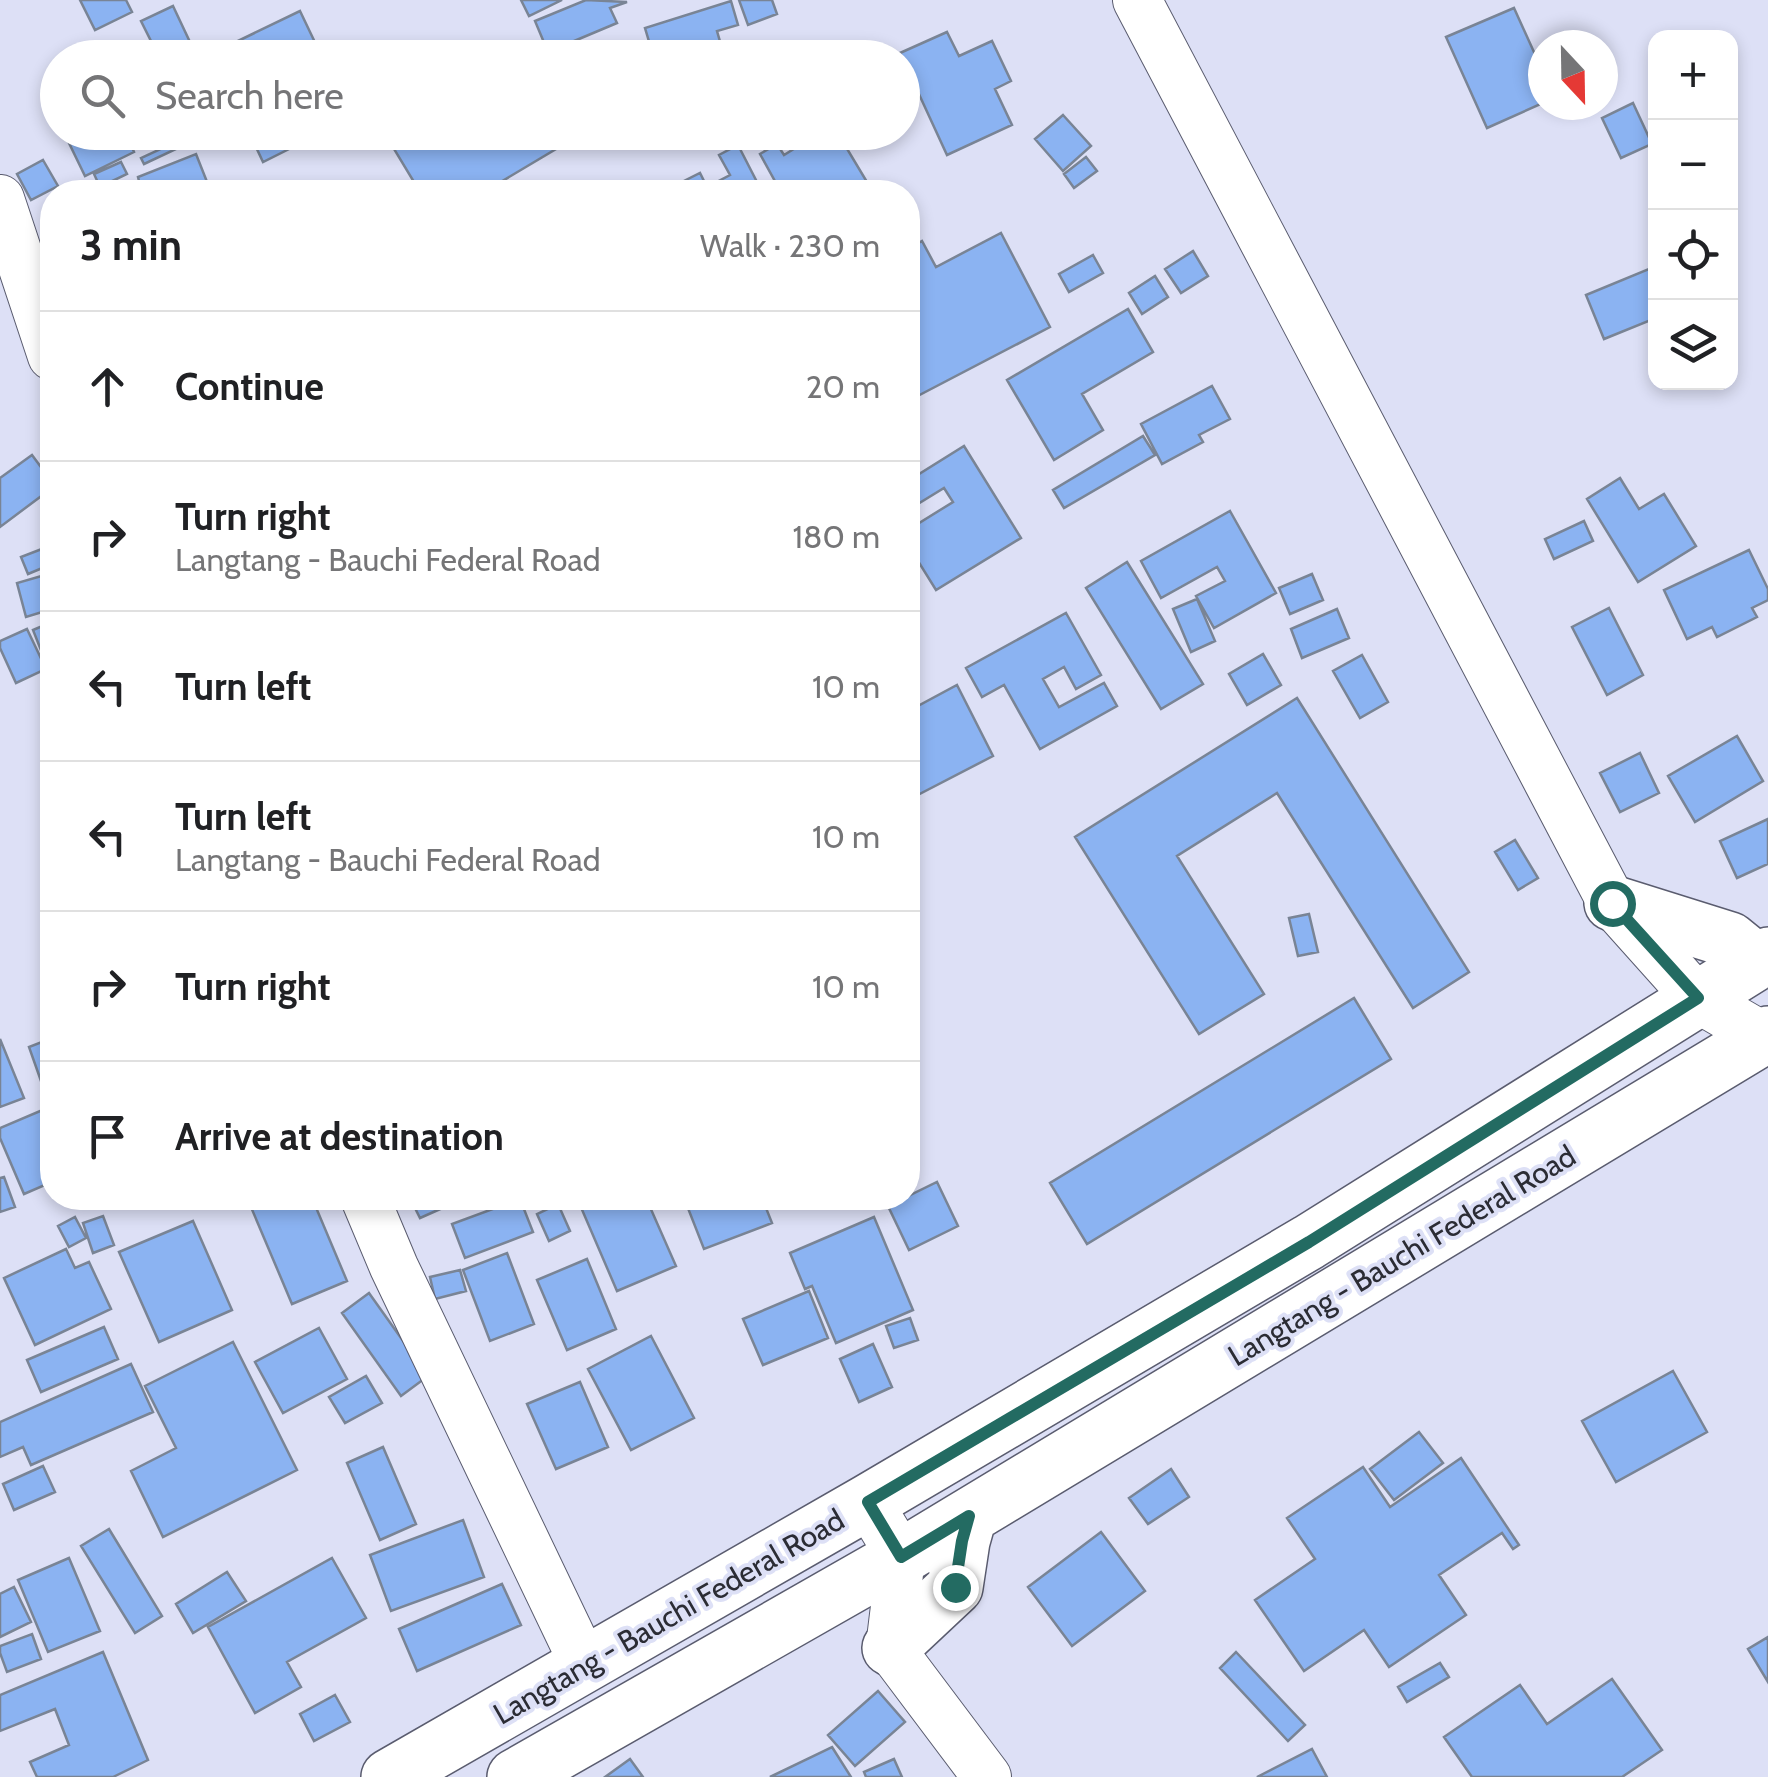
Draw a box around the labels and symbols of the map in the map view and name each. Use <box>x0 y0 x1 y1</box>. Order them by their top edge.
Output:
north arrow <box>1528 30 1618 120</box>
route start <box>1590 881 1636 927</box>
street label: Langtang - Bauchi Federal Road <box>1221 1137 1582 1374</box>
street label: Langtang - Bauchi Federal Road <box>487 1501 851 1732</box>
route end <box>933 1565 979 1611</box>

